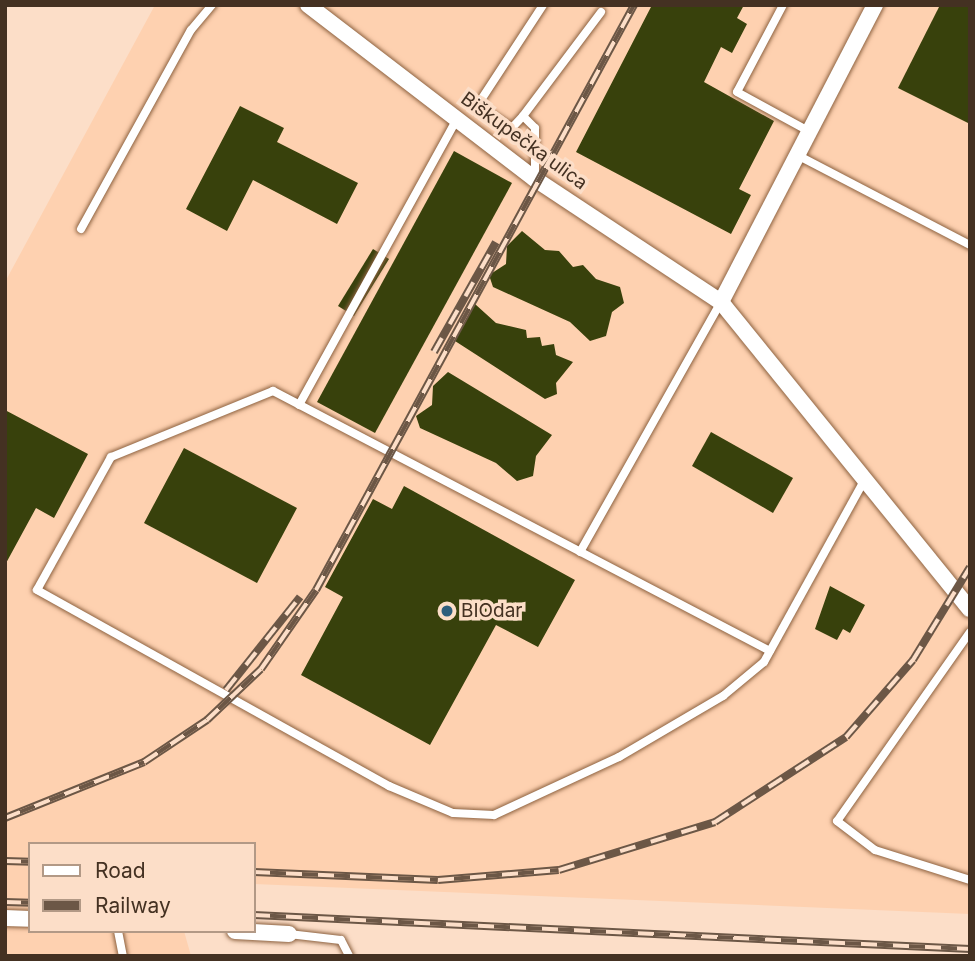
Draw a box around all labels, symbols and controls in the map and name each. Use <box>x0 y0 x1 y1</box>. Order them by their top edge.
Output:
street label: Biškupečka ulica <box>456 87 592 195</box>
place label: BIOdar <box>461 600 523 622</box>
marker: BIOdar <box>439 603 455 619</box>
legend <box>28 842 256 933</box>
text: Road <box>95 858 146 883</box>
text: Railway <box>95 893 171 918</box>

